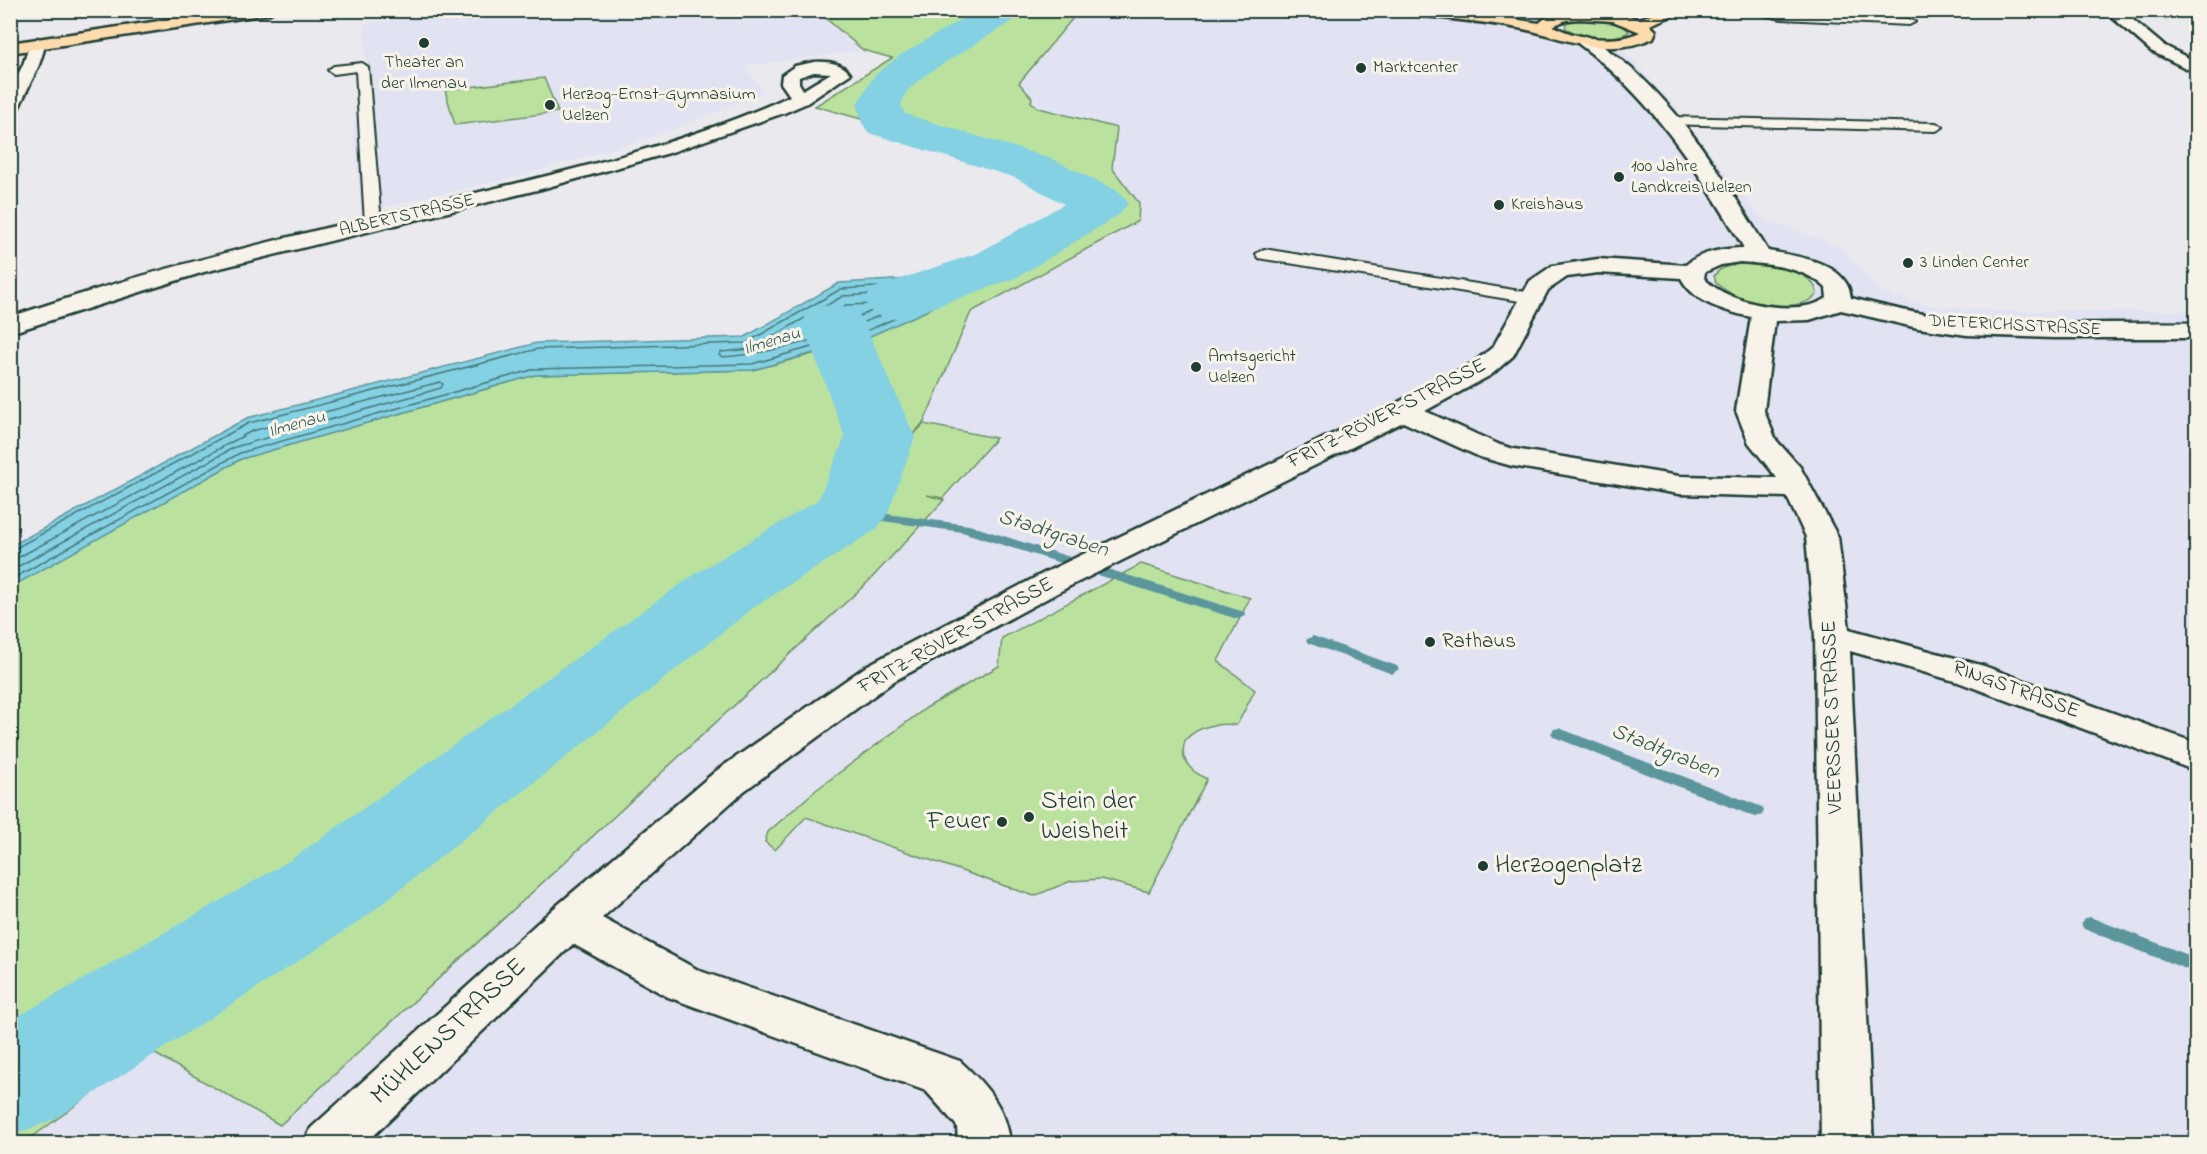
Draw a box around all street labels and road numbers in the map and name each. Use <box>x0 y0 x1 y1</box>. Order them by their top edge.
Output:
street label: ALBERTSTRASSE <box>337 188 477 244</box>
street label: DIETERICHSSTRASSE <box>1927 308 2102 344</box>
street label: FRITZ-RÖVER-STRASSE <box>1282 351 1492 478</box>
street label: FRITZ-RÖVER-STRASSE <box>852 570 1059 703</box>
street label: VEERSSER STRASSE <box>1815 620 1851 815</box>
street label: RINGSTRASSE <box>1948 653 2084 727</box>
street label: MÜHLENSTRASSE <box>362 949 536 1115</box>

